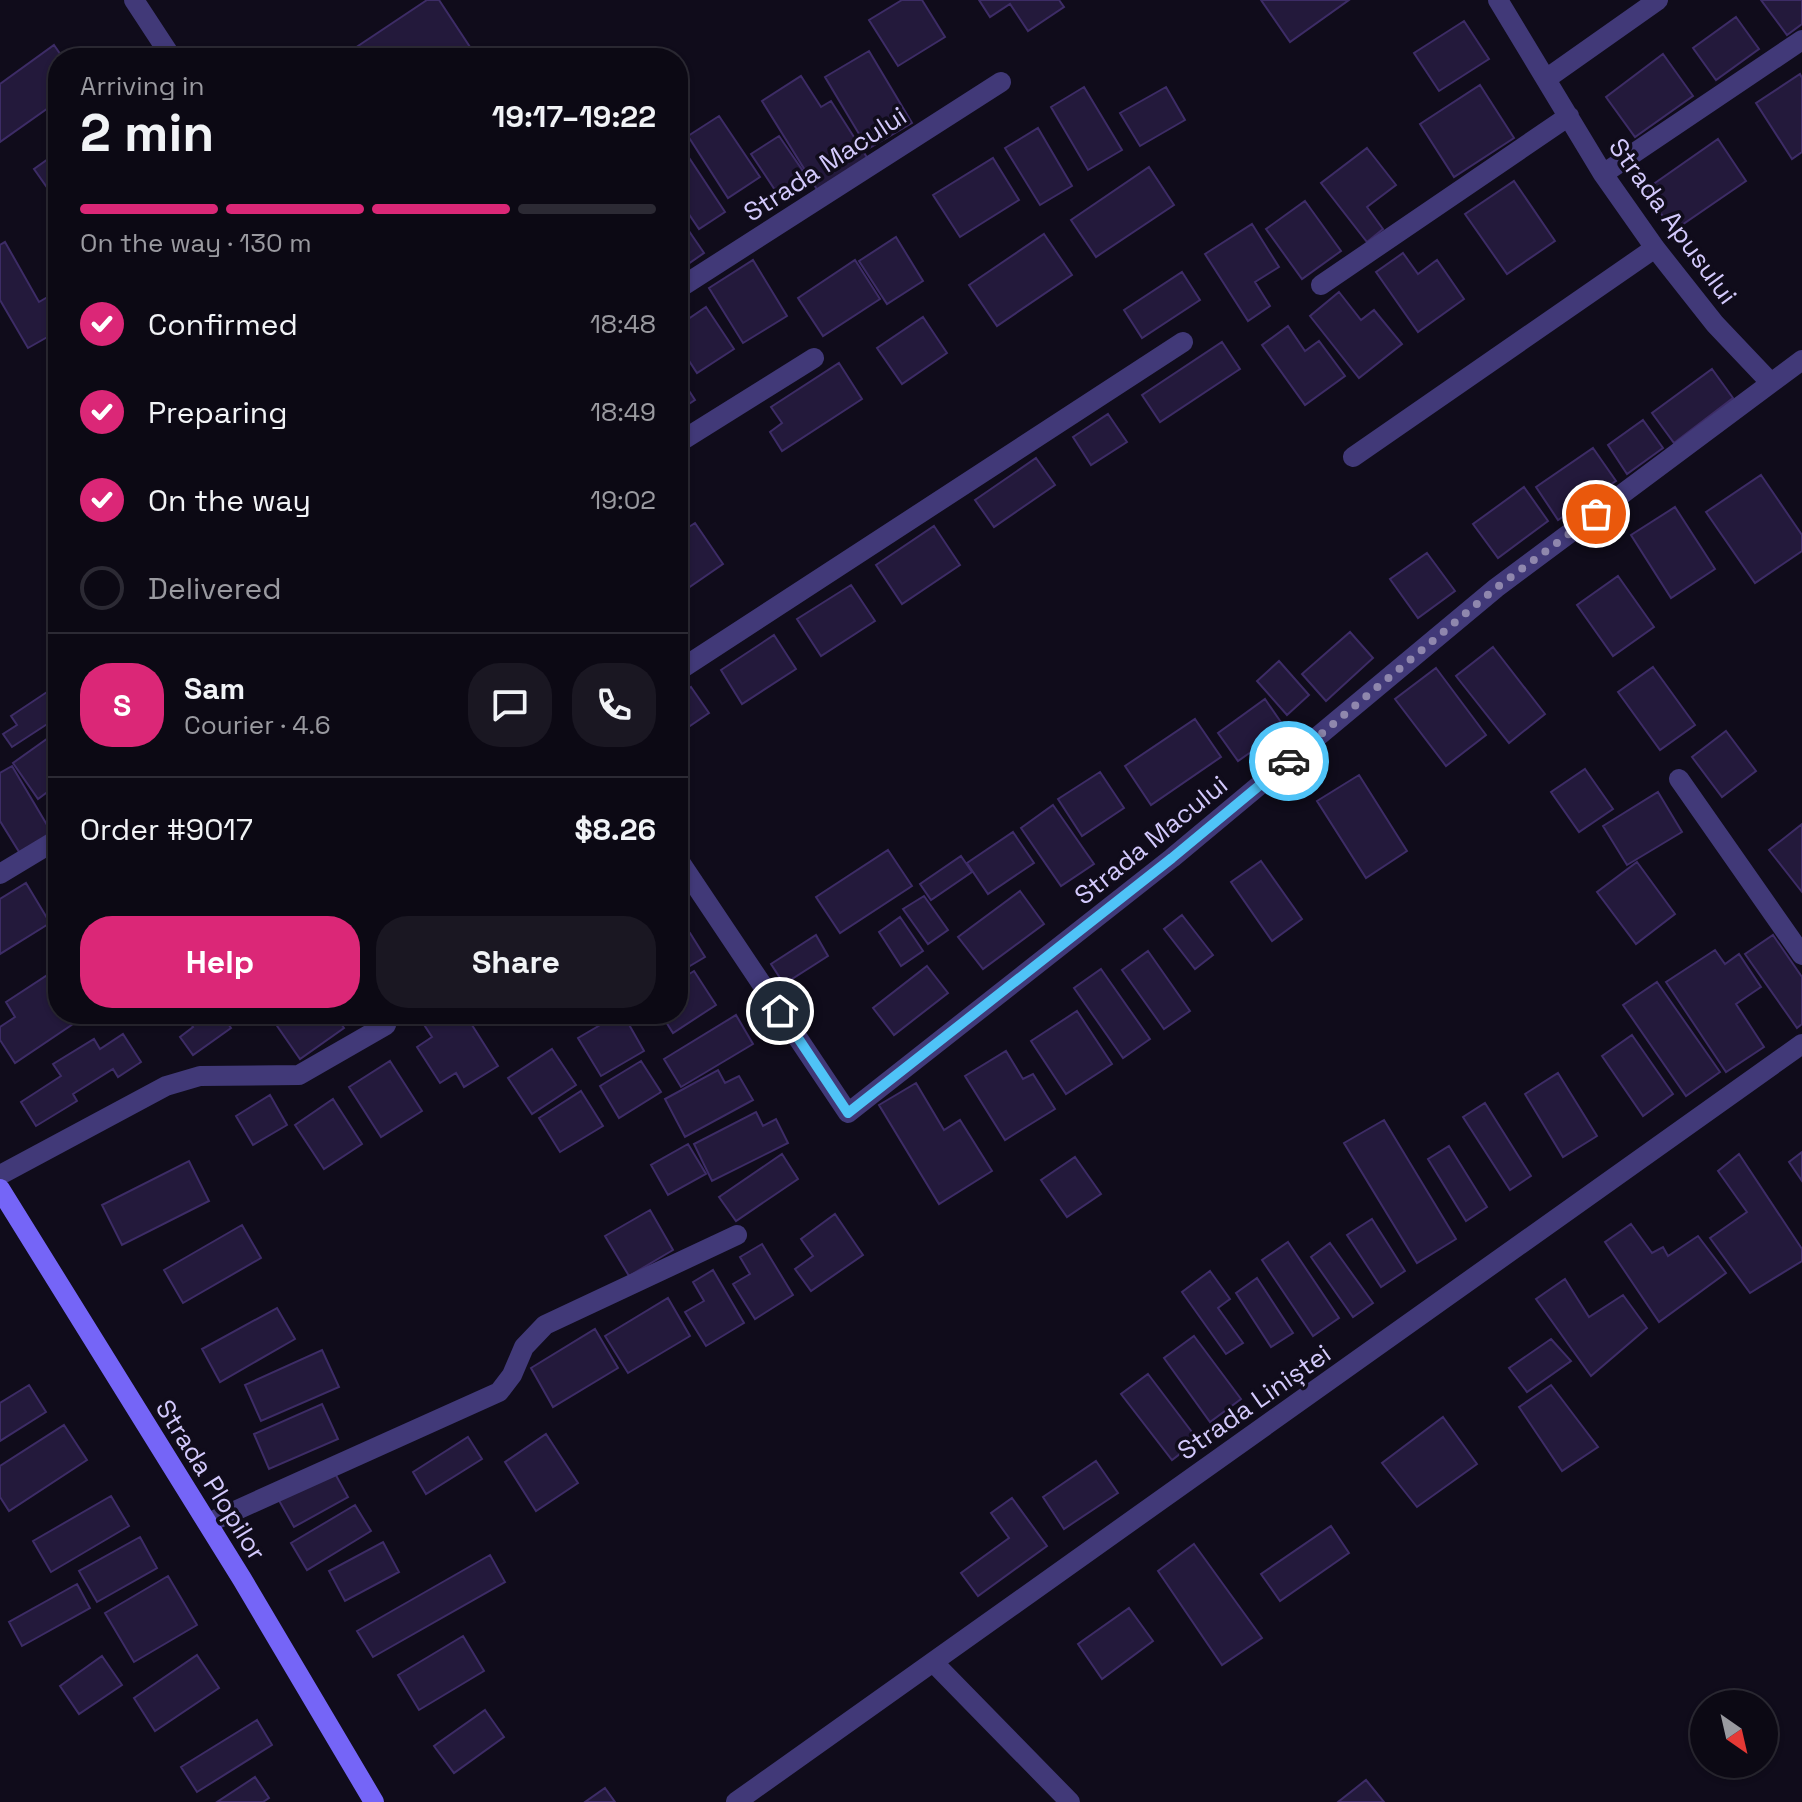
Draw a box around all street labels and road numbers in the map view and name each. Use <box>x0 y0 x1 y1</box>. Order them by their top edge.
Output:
street label: Strada Macului <box>737 99 913 229</box>
street label: Strada Apusului <box>1601 131 1745 311</box>
street label: Strada Macului <box>1067 768 1235 912</box>
street label: Strada Liniștei <box>1171 1337 1337 1467</box>
street label: Strada Plopilor <box>148 1393 274 1567</box>

